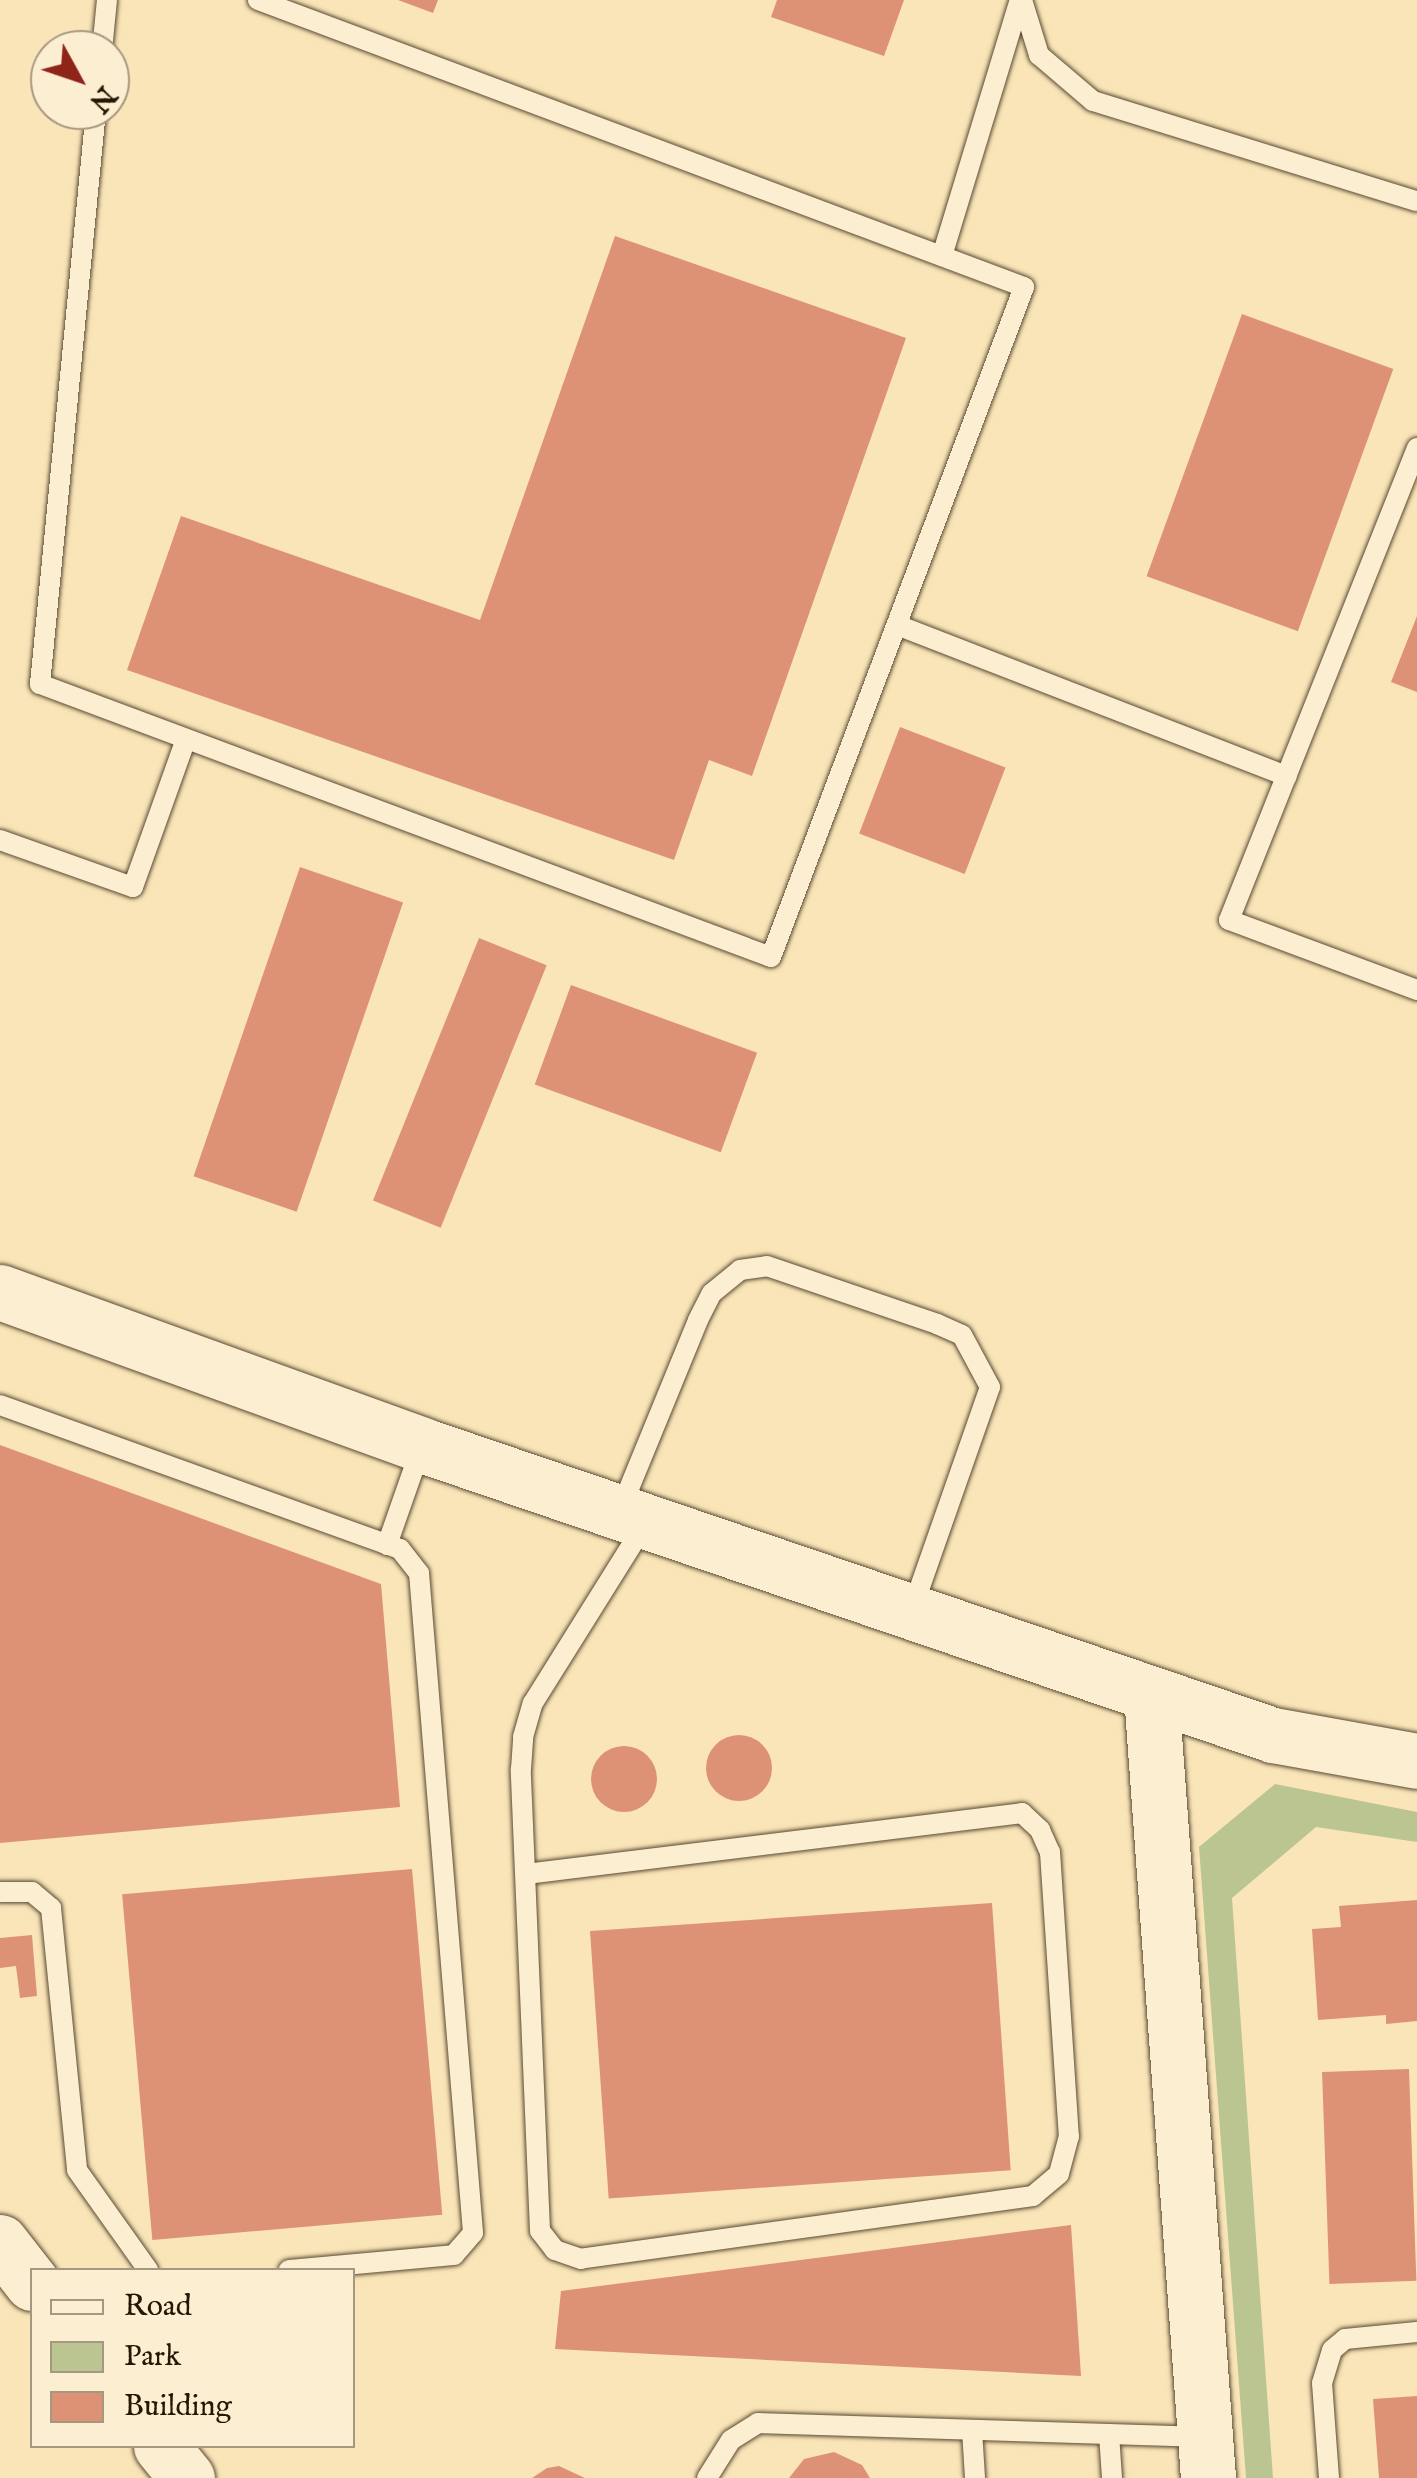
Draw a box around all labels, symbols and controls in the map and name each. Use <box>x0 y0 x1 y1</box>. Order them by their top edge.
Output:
north arrow <box>30 30 130 130</box>
text: N <box>81 78 123 119</box>
legend <box>30 2268 355 2448</box>
text: Road <box>124 2288 192 2326</box>
text: Park <box>124 2338 181 2376</box>
text: Building <box>124 2388 232 2426</box>

